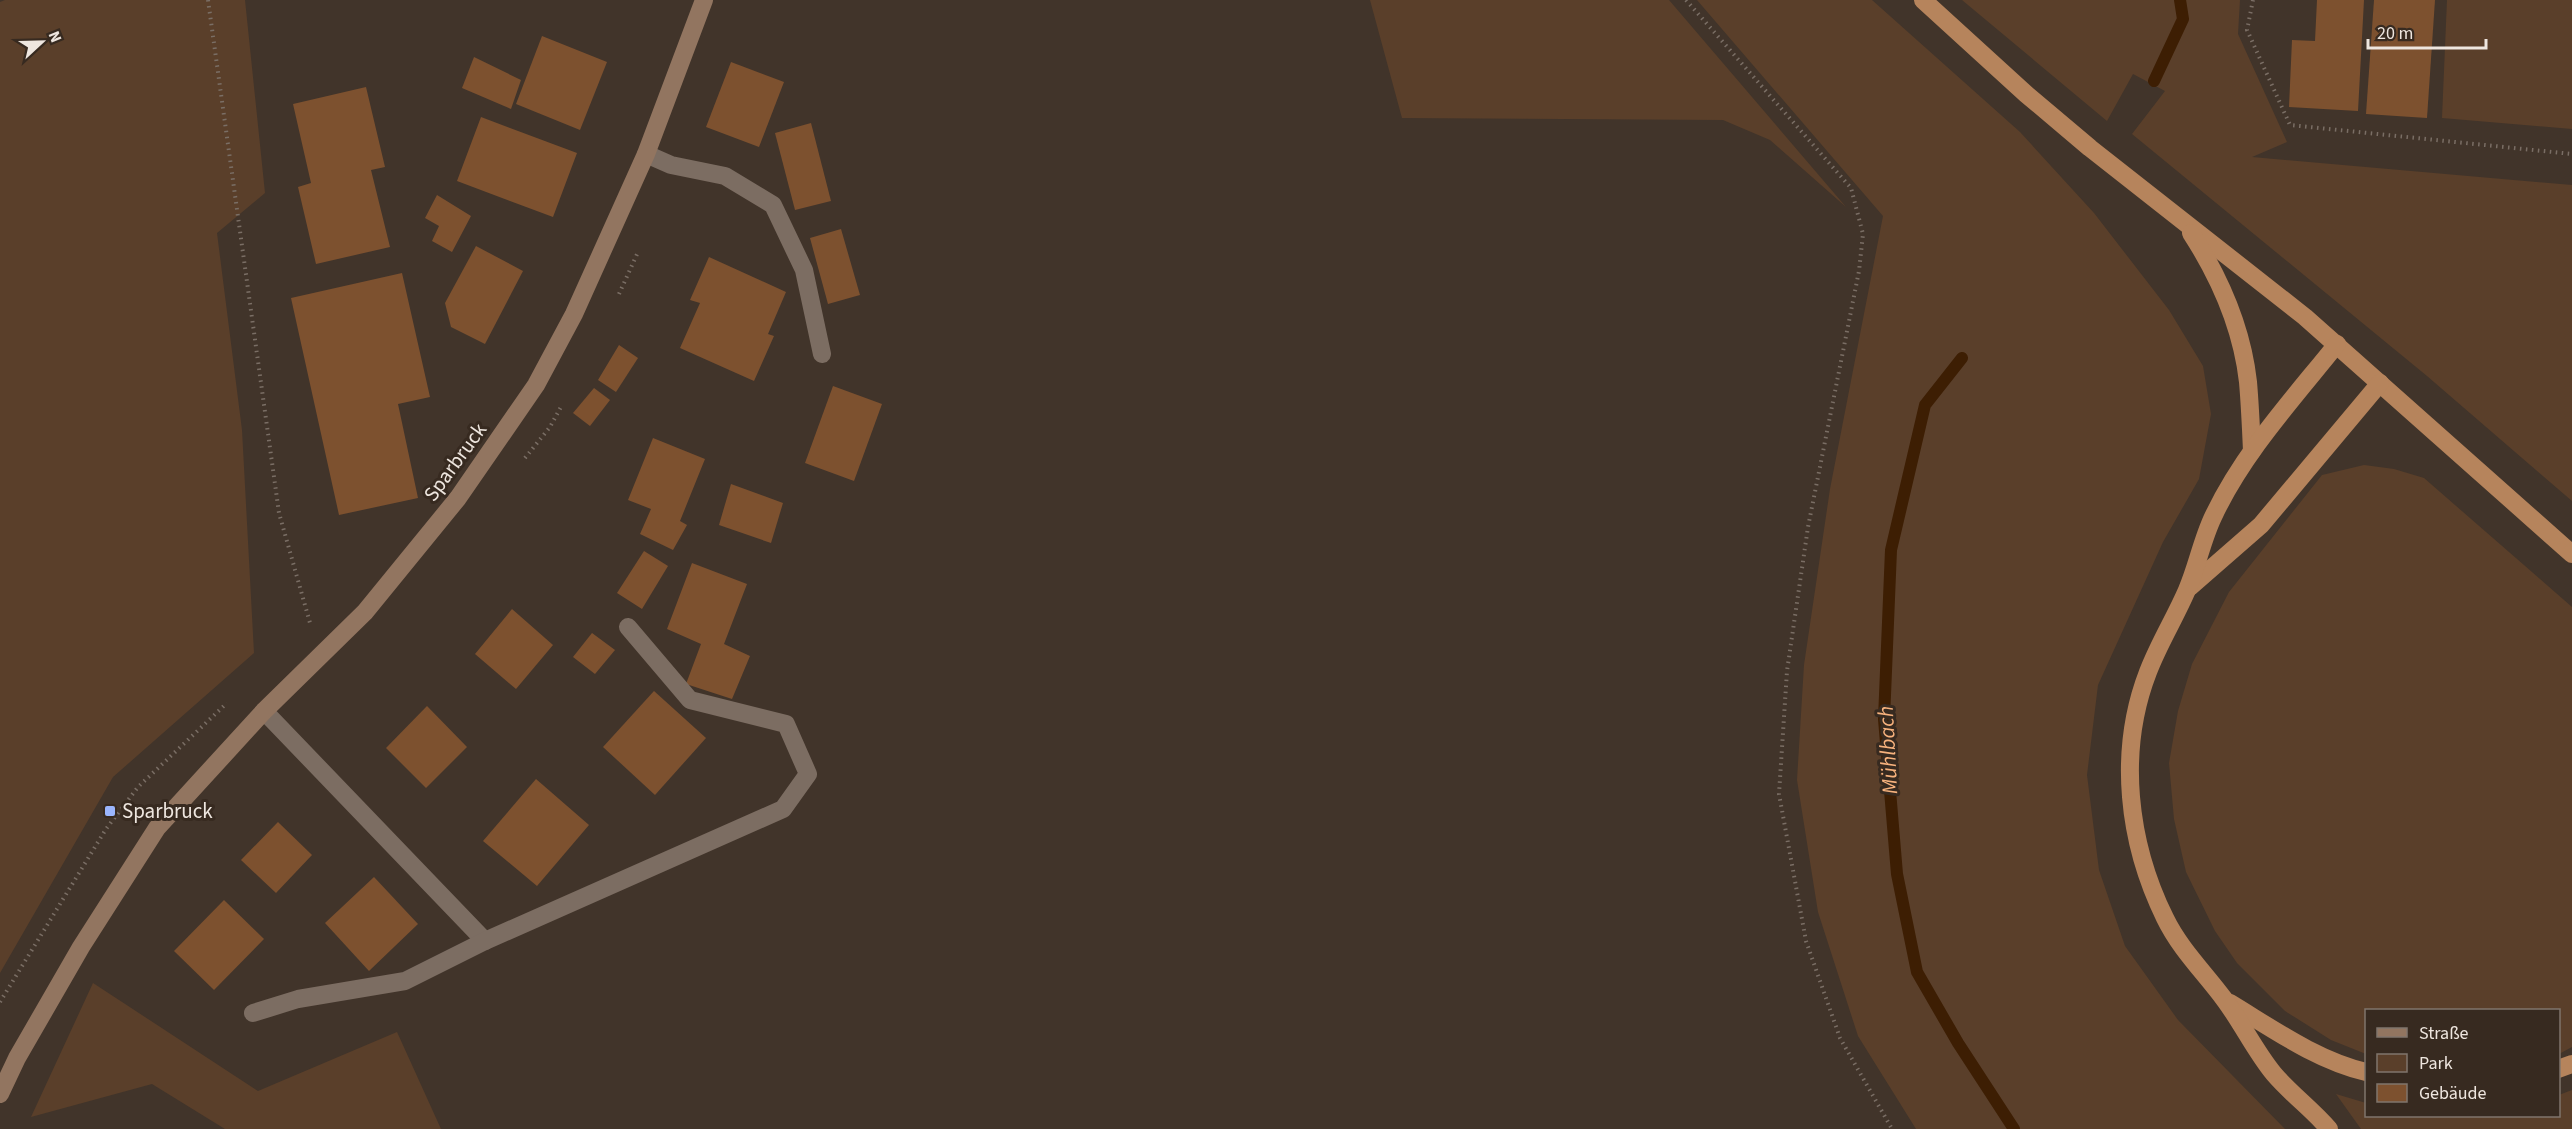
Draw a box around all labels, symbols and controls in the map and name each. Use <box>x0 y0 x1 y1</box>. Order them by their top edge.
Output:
north arrow <box>12 12 72 72</box>
scale bar <box>2368 12 2486 50</box>
text: 20 m <box>2377 21 2413 46</box>
text: N <box>43 28 67 46</box>
street label: Sparbruck <box>416 416 494 508</box>
water label: Mühlbach <box>1870 705 1906 795</box>
place label: Sparbruck <box>122 796 213 826</box>
marker: Sparbruck <box>103 804 117 818</box>
legend <box>2365 1009 2560 1117</box>
text: Straße <box>2419 1021 2469 1046</box>
text: Park <box>2419 1051 2453 1076</box>
text: Gebäude <box>2419 1081 2487 1106</box>

